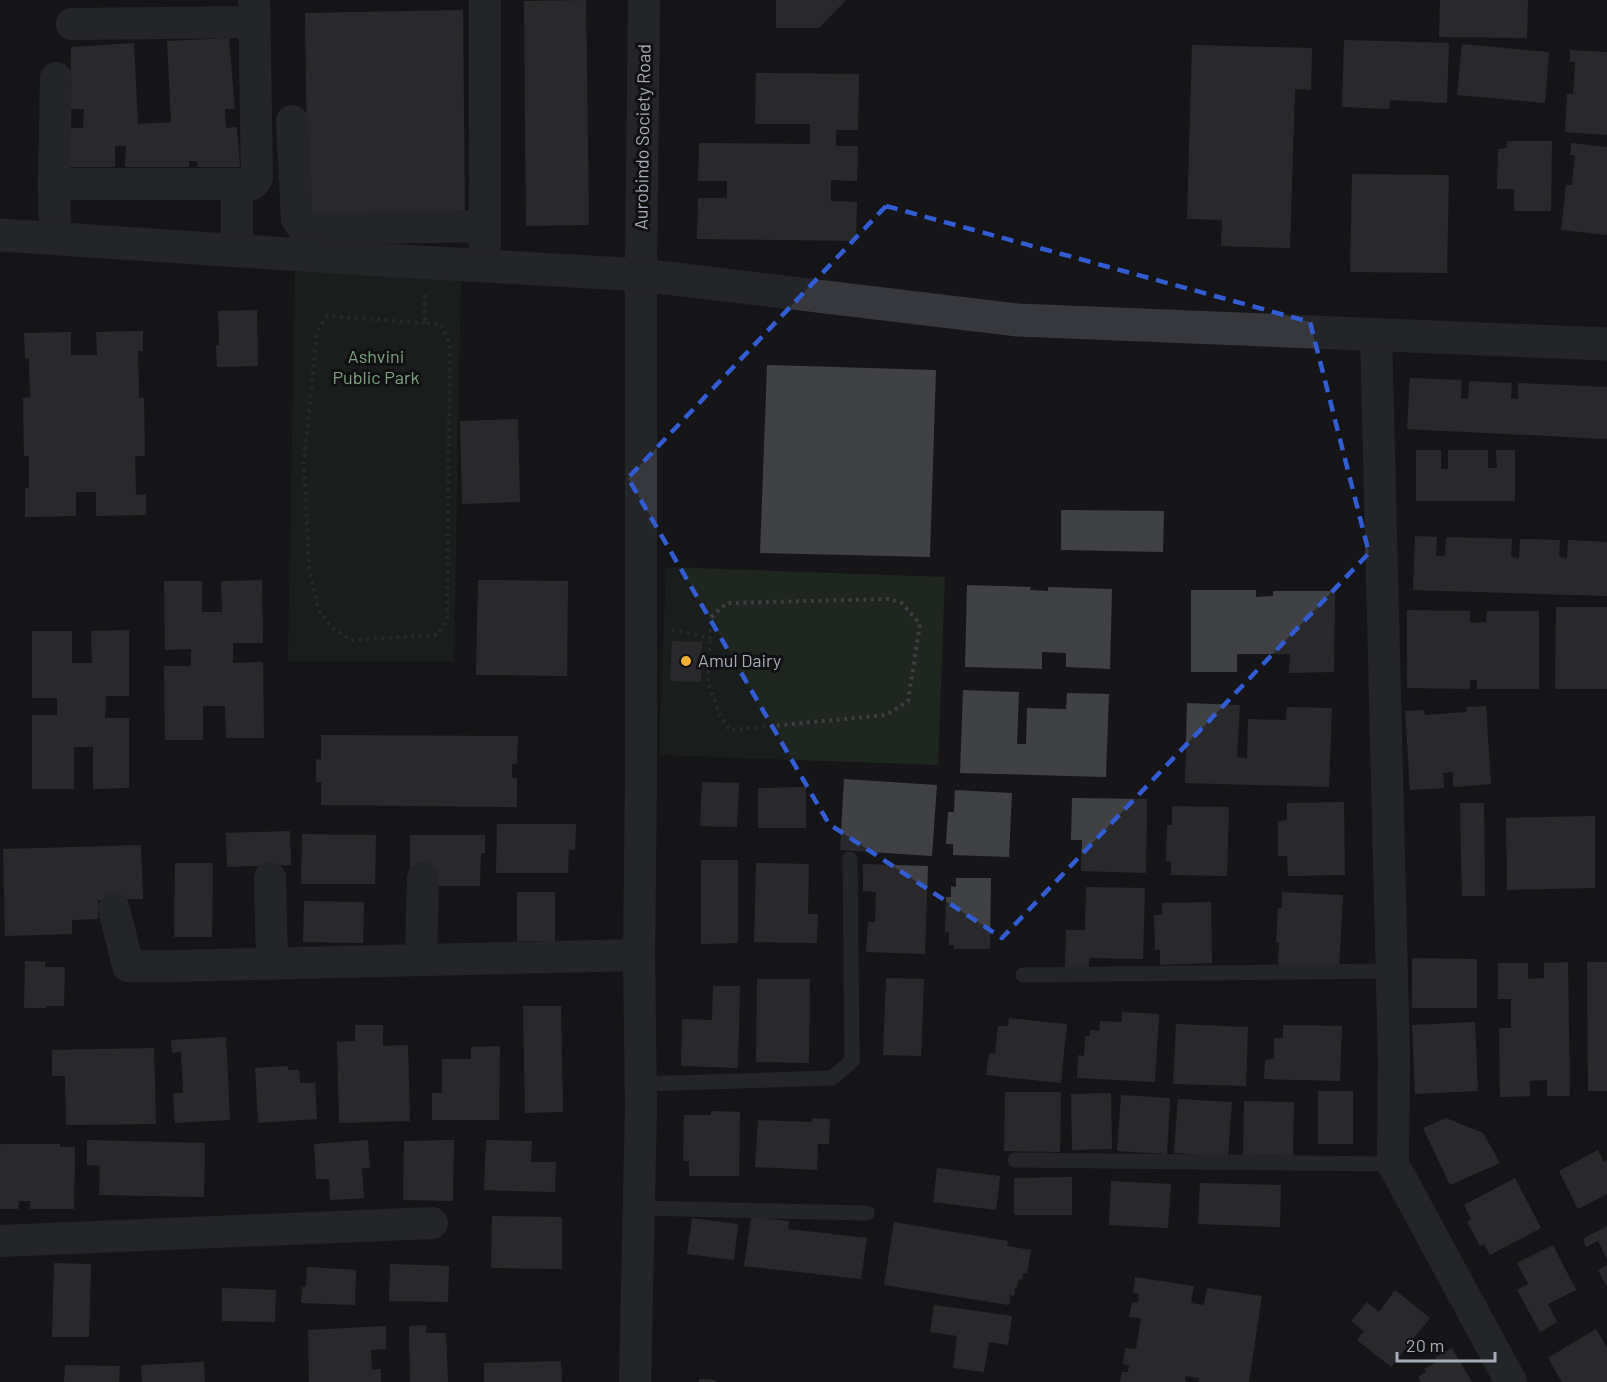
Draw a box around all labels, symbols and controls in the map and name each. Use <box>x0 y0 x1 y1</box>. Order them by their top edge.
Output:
street label: Aurobindo Society Road <box>629 44 655 230</box>
park label: Ashvini Public Park <box>332 345 420 388</box>
place label: Amul Dairy <box>698 649 781 671</box>
marker: Amul Dairy <box>679 654 693 668</box>
scale bar <box>1397 1325 1494 1363</box>
text: 20 m <box>1406 1334 1444 1356</box>

